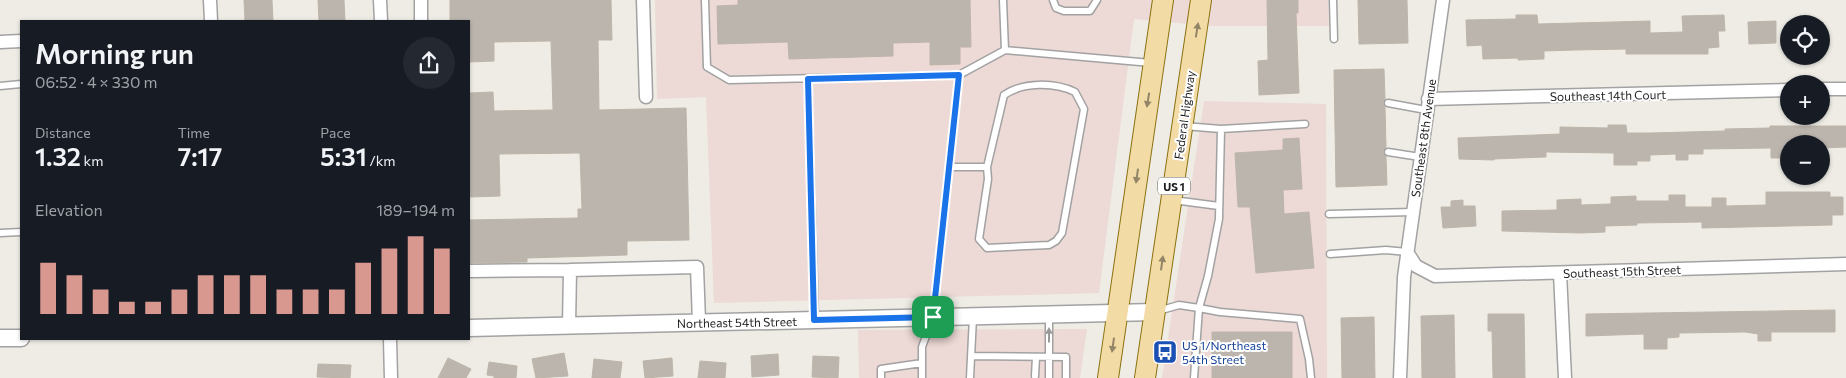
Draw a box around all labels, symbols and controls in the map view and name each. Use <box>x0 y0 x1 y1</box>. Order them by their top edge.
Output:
map controls <box>1780 15 1830 185</box>
button: locate <box>1780 15 1830 65</box>
one-way arrow <box>1193 22 1201 38</box>
text: Morning run <box>35 36 194 70</box>
button: share <box>403 37 455 89</box>
street label: Federal Highway <box>1171 70 1197 160</box>
text: 06:52 · 4 × 330 m <box>35 72 157 91</box>
button: + <box>1780 75 1830 125</box>
street label: Southeast 8th Avenue <box>1408 78 1438 198</box>
street label: Southeast 14th Court <box>1550 87 1666 103</box>
one-way arrow <box>1144 92 1152 108</box>
text: Distance <box>35 124 91 141</box>
text: Time <box>178 124 210 141</box>
text: Pace <box>320 124 351 141</box>
button: − <box>1780 135 1830 185</box>
text: 1.32 <box>35 141 81 171</box>
text: 7:17 <box>178 141 222 171</box>
text: 5:31 <box>320 141 367 171</box>
text: km <box>81 152 103 169</box>
text: /km <box>367 152 396 169</box>
one-way arrow <box>1133 169 1141 185</box>
road number: US 1 <box>1158 178 1190 195</box>
text: Elevation <box>35 200 103 219</box>
text: 189–194 m <box>376 200 455 219</box>
one-way arrow <box>1158 255 1166 271</box>
street label: Southeast 15th Street <box>1563 262 1681 280</box>
pin <box>912 296 954 338</box>
icon: arrive <box>919 303 947 331</box>
street label: Northeast 54th Street <box>677 314 797 330</box>
one-way arrow <box>1045 327 1053 343</box>
one-way arrow <box>1108 338 1116 354</box>
place label: US 1/Northeast 54th Street <box>1182 338 1266 366</box>
bus stop icon: US 1/Northeast 54th Street <box>1152 339 1178 365</box>

